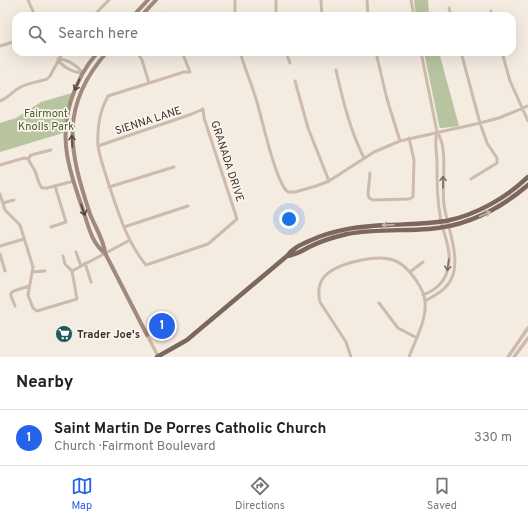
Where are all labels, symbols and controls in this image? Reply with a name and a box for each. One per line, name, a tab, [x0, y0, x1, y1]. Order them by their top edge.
search box	[12, 12, 516, 56]
icon: search	[26, 23, 48, 45]
text: Search here	[58, 25, 138, 44]
one-way arrow	[73, 78, 81, 90]
street label: SIENNA LANE	[113, 104, 183, 138]
park label: Fairmont Knolls Park	[18, 107, 74, 134]
street label: GRANADA DRIVE	[207, 119, 247, 204]
one-way arrow	[68, 135, 76, 148]
one-way arrow	[439, 176, 447, 189]
one-way arrow	[80, 204, 88, 216]
your location	[279, 209, 299, 229]
one-way arrow	[479, 210, 491, 217]
one-way arrow	[382, 221, 395, 229]
one-way arrow	[444, 258, 452, 271]
pin: 1	[149, 311, 175, 341]
supermarket icon: Trader Joe's	[54, 324, 74, 344]
place label: Trader Joe's	[77, 328, 140, 342]
text: Nearby	[16, 372, 73, 394]
text: Saint Martin De Porres Catholic Church	[54, 420, 326, 439]
text: 1	[26, 430, 32, 446]
text: 330 m	[474, 430, 512, 446]
text: Church · Fairmont Boulevard	[54, 439, 216, 455]
tab: Map	[71, 475, 93, 513]
tab: Directions	[235, 475, 285, 513]
tab: Saved	[427, 475, 457, 513]

